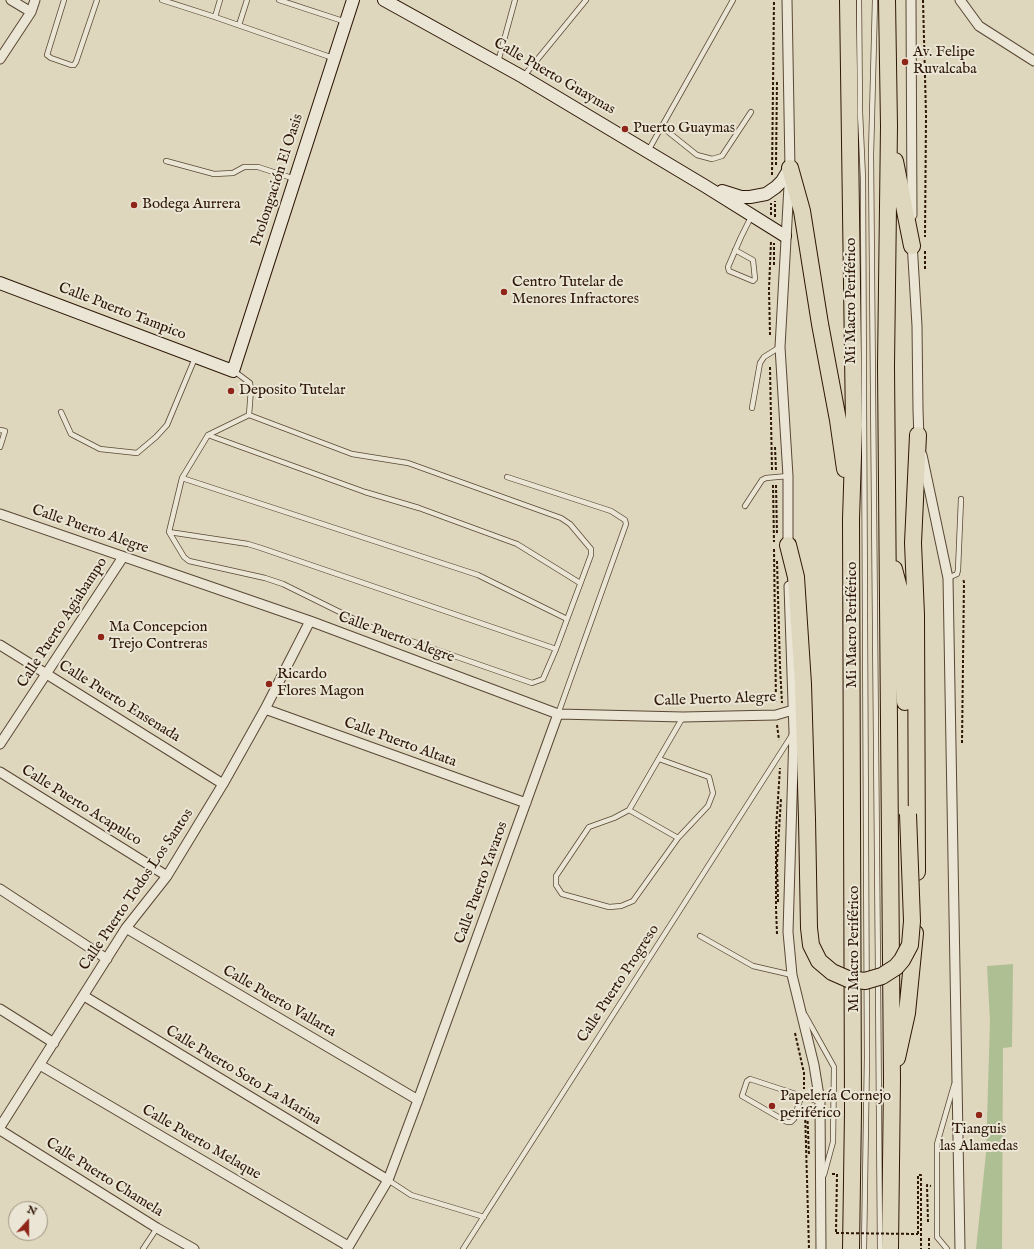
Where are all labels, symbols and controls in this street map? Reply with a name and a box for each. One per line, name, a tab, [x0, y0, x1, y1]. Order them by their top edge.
street label: Calle Puerto Guaymas	[490, 35, 618, 119]
place label: Av. Felipe Ruvalcaba	[913, 44, 977, 79]
marker: Av. Felipe Ruvalcaba	[900, 57, 910, 67]
street label: Prolongación El Oasis	[248, 112, 308, 248]
place label: Puerto Guaymas	[633, 120, 735, 138]
marker: Puerto Guaymas	[620, 124, 630, 134]
place label: Bodega Aurrera	[142, 196, 241, 214]
marker: Bodega Aurrera	[129, 200, 139, 210]
street label: Mi Macro Periférico	[843, 238, 861, 364]
place label: Centro Tutelar de Menores Infractores	[512, 274, 639, 309]
street label: Calle Puerto Tampico	[56, 279, 188, 345]
marker: Centro Tutelar de Menores Infractores	[499, 287, 509, 297]
place label: Deposito Tutelar	[239, 382, 345, 400]
marker: Deposito Tutelar	[226, 386, 236, 396]
street label: Calle Puerto Alegre	[29, 502, 151, 558]
street label: Calle Puerto Agiabampo	[14, 554, 112, 692]
street label: Mi Macro Periférico	[844, 562, 862, 688]
street label: Calle Puerto Alegre	[335, 609, 457, 667]
place label: Ma Concepcion Trejo Contreras	[109, 619, 208, 654]
marker: Ma Concepcion Trejo Contreras	[96, 632, 106, 642]
street label: Calle Puerto Ensenada	[55, 657, 183, 747]
place label: Ricardo Flores Magon	[277, 666, 364, 701]
marker: Ricardo Flores Magon	[264, 679, 274, 689]
street label: Calle Puerto Alegre	[654, 689, 776, 711]
street label: Calle Puerto Altata	[341, 714, 459, 772]
street label: Calle Puerto Acapulco	[18, 762, 144, 850]
street label: Calle Puerto Todos Los Santos	[76, 806, 198, 974]
street label: Calle Puerto Yavaros	[452, 819, 512, 947]
street label: Mi Macro Periférico	[846, 886, 864, 1012]
street label: Calle Puerto Progreso	[574, 922, 664, 1046]
street label: Calle Puerto Vallarta	[219, 962, 339, 1042]
street label: Calle Puerto Soto La Marina	[162, 1022, 324, 1130]
place label: Papelería Cornejo periférico	[780, 1088, 891, 1123]
marker: Papelería Cornejo periférico	[767, 1101, 777, 1111]
street label: Calle Puerto Melaque	[138, 1102, 264, 1184]
marker: Tianguis las Alamedas	[974, 1110, 984, 1120]
place label: Tianguis las Alamedas	[940, 1121, 1018, 1156]
street label: Calle Puerto Chamela	[42, 1135, 166, 1221]
north arrow	[8, 1201, 48, 1241]
text: N	[25, 1202, 39, 1219]

